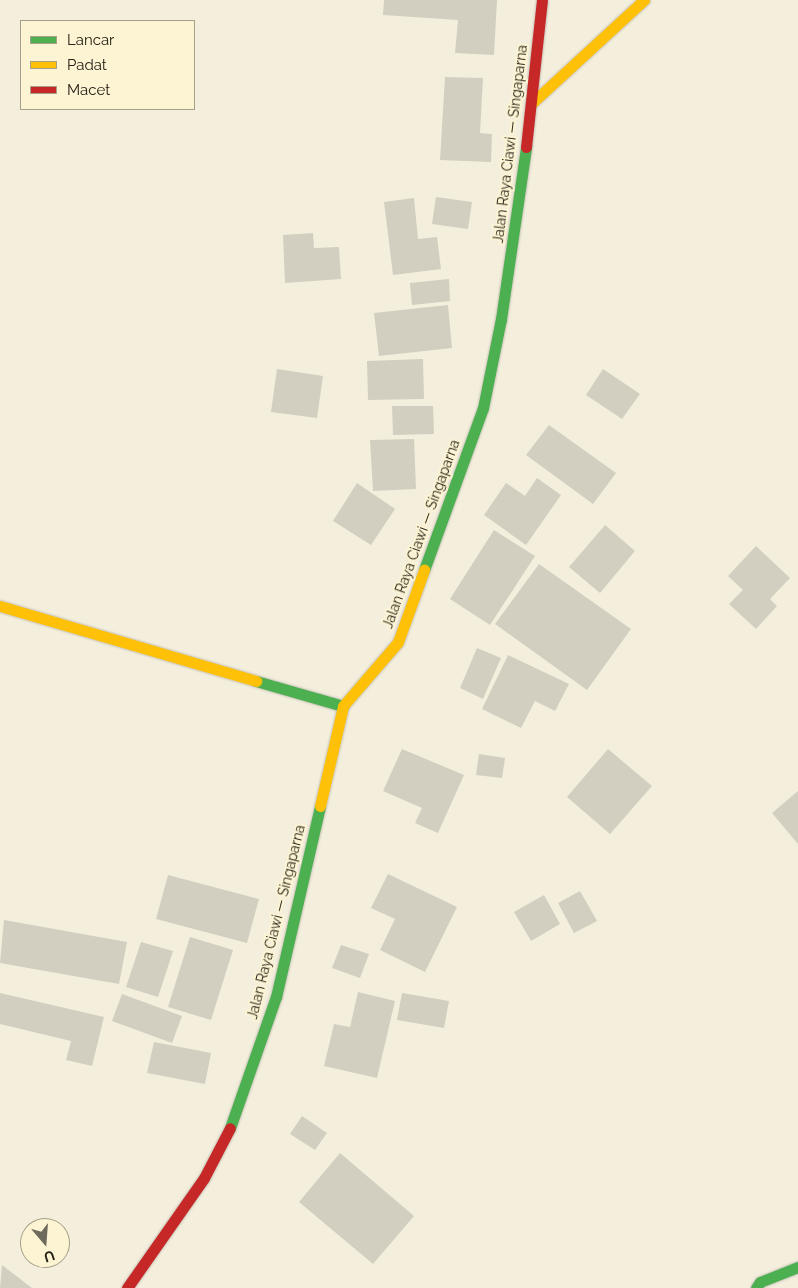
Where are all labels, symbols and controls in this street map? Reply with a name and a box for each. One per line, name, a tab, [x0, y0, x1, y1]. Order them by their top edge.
legend	[20, 20, 195, 110]
text: Lancar	[67, 31, 114, 49]
street label: Jalan Raya Ciawi — Singaparna	[489, 44, 531, 244]
text: Padat	[67, 56, 107, 74]
text: Macet	[67, 81, 110, 99]
street label: Jalan Raya Ciawi — Singaparna	[379, 437, 463, 631]
street label: Jalan Raya Ciawi — Singaparna	[244, 823, 308, 1021]
north arrow	[20, 1218, 70, 1268]
text: U	[42, 1247, 57, 1266]

